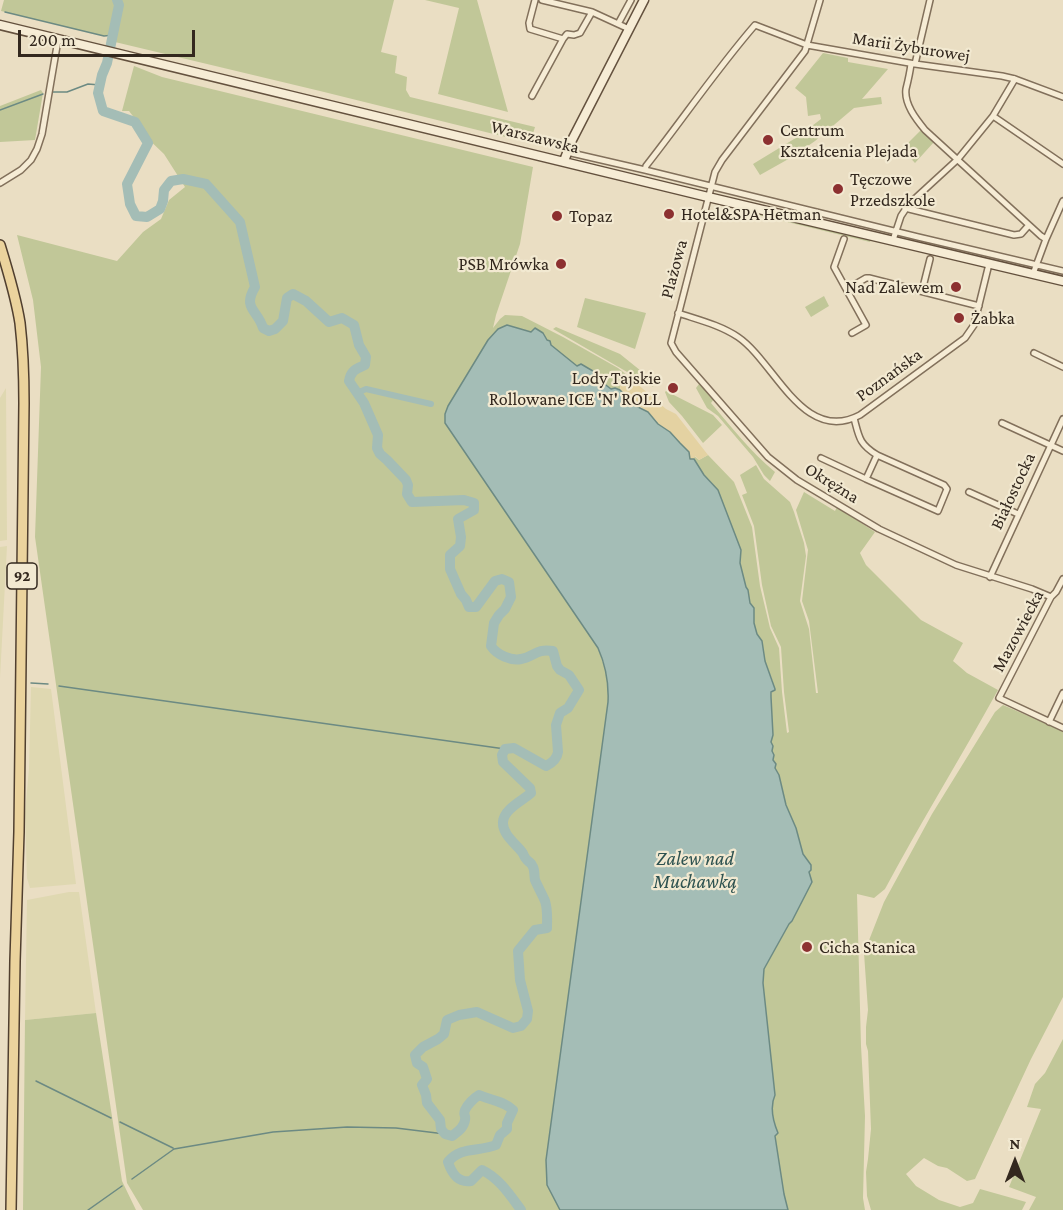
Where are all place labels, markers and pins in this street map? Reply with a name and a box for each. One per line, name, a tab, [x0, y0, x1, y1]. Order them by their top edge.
place label: Centrum Kształcenia Plejada	[780, 119, 918, 162]
marker: Centrum Kształcenia Plejada	[761, 133, 775, 147]
place label: Tęczowe Przedszkole	[850, 168, 935, 210]
marker: Tęczowe Przedszkole	[831, 182, 845, 196]
place label: Hotel&SPA Hetman	[681, 203, 821, 225]
place label: Topaz	[569, 205, 612, 227]
marker: Hotel&SPA Hetman	[662, 207, 676, 221]
marker: Topaz	[550, 209, 564, 223]
place label: PSB Mrówka	[458, 253, 549, 275]
marker: PSB Mrówka	[554, 257, 568, 271]
place label: Nad Zalewem	[845, 276, 944, 298]
marker: Nad Zalewem	[949, 280, 963, 294]
place label: Żabka	[971, 307, 1015, 329]
marker: Żabka	[952, 311, 966, 325]
place label: Lody Tajskie Rollowane ICE 'N' ROLL	[489, 367, 661, 410]
marker: Lody Tajskie Rollowane ICE 'N' ROLL	[666, 381, 680, 395]
place label: Cicha Stanica	[819, 936, 916, 958]
marker: Cicha Stanica	[800, 940, 814, 954]

